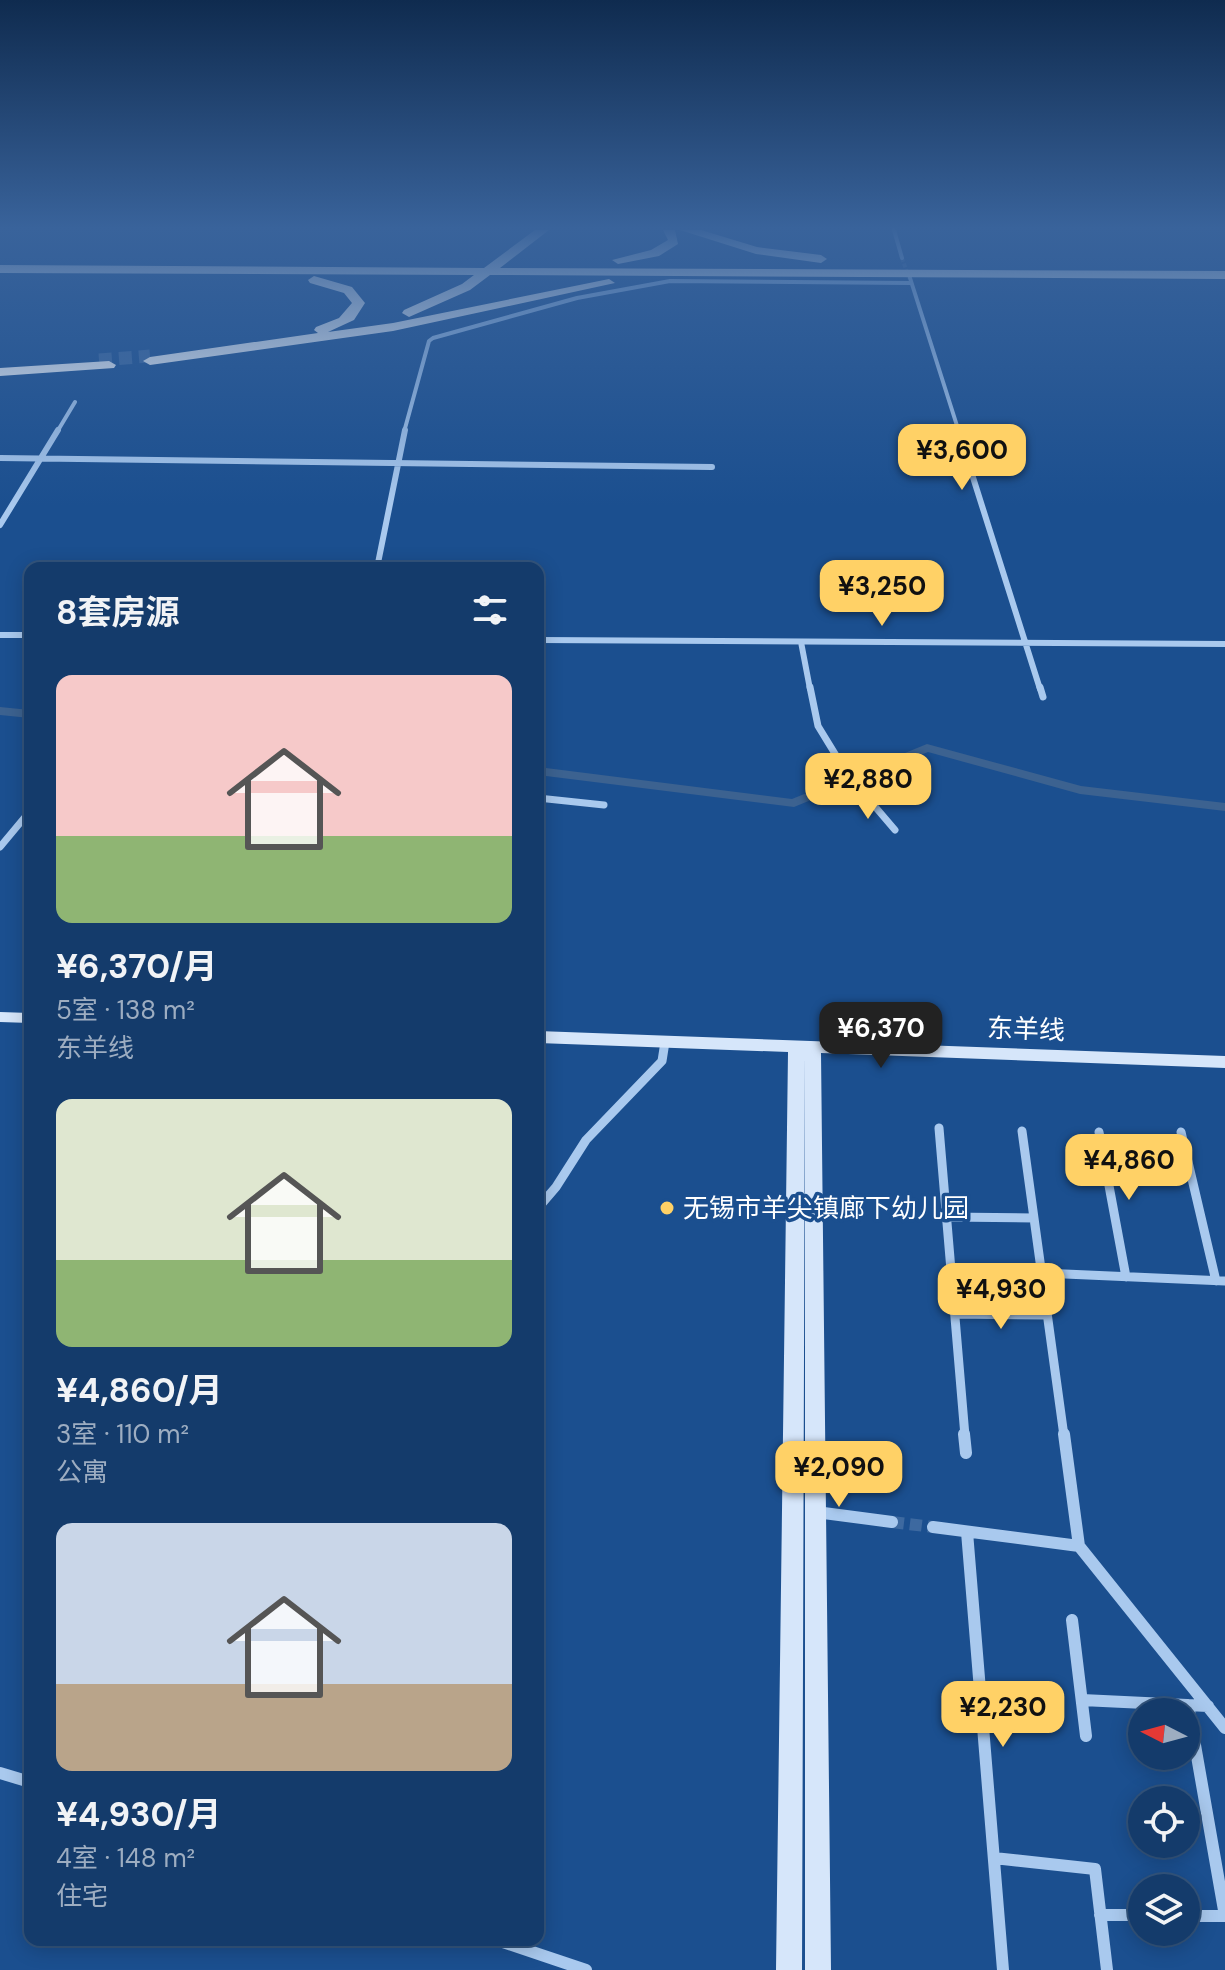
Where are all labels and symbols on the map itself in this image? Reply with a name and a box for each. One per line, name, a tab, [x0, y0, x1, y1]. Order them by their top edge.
pin: ¥3,600	[897, 424, 1027, 492]
pin: ¥3,250	[817, 560, 947, 628]
pin: ¥2,880	[803, 753, 933, 821]
pin: ¥6,370	[816, 1002, 946, 1070]
street label: 东羊线	[986, 1011, 1066, 1047]
pin: ¥4,860	[1064, 1134, 1194, 1202]
place label: 无锡市羊尖镇廊下幼儿园	[683, 1191, 969, 1225]
marker: 无锡市羊尖镇廊下幼儿园	[658, 1199, 676, 1217]
pin: ¥4,930	[936, 1263, 1066, 1331]
pin: ¥2,090	[774, 1441, 904, 1509]
pin: ¥2,230	[938, 1681, 1068, 1749]
north arrow	[1128, 1698, 1200, 1770]

